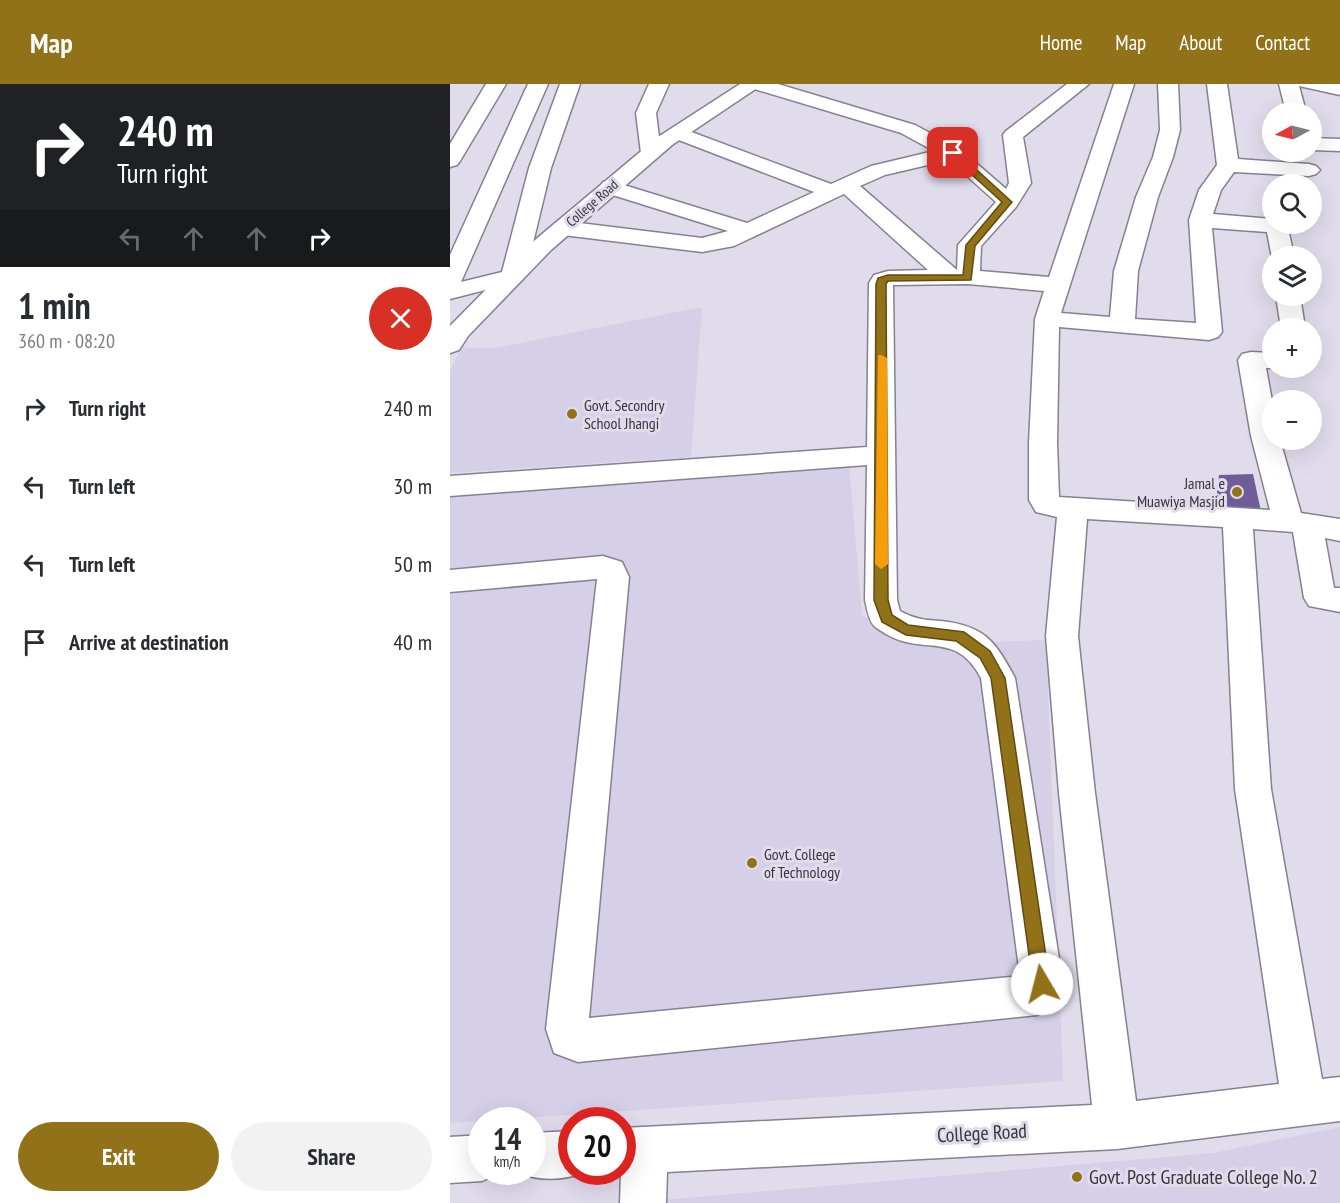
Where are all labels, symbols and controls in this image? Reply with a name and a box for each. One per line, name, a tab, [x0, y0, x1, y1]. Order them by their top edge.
text: Map	[30, 24, 73, 61]
text: Home	[1040, 29, 1082, 56]
text: Map	[1115, 29, 1146, 56]
text: About	[1179, 29, 1222, 56]
text: Contact	[1255, 29, 1310, 56]
north arrow	[1262, 102, 1322, 162]
map controls	[1262, 102, 1322, 450]
text: 240 m	[117, 103, 214, 158]
icon: right	[18, 108, 96, 186]
pin	[927, 127, 978, 178]
icon: arrive	[936, 136, 969, 169]
text: Turn right	[117, 156, 208, 190]
button: search	[1262, 174, 1322, 234]
street label: College Road	[562, 176, 622, 230]
icon: left	[114, 222, 147, 255]
icon: ahead	[177, 222, 210, 255]
icon: ahead	[240, 222, 273, 255]
icon: right	[303, 222, 336, 255]
button: layers	[1262, 246, 1322, 306]
text: 1 min	[18, 282, 91, 329]
button: close	[369, 287, 432, 350]
button: +	[1262, 318, 1322, 378]
text: 360 m · 08:20	[18, 328, 115, 354]
button: −	[1262, 390, 1322, 450]
icon: right	[18, 392, 51, 425]
text: Turn right	[69, 394, 146, 422]
text: 240 m	[383, 394, 432, 422]
place label: Govt. Secondry School Jhangi	[584, 395, 664, 433]
marker: Govt. Secondry School Jhangi	[565, 407, 579, 421]
icon: left	[18, 470, 51, 503]
text: Turn left	[69, 472, 135, 500]
text: 30 m	[393, 472, 432, 500]
place label: Jamal e Muawiya Masjid	[1137, 473, 1225, 511]
marker: Jamal e Muawiya Masjid	[1230, 485, 1244, 499]
icon: left	[18, 548, 51, 581]
text: Turn left	[69, 550, 135, 578]
text: 50 m	[393, 550, 432, 578]
icon: arrive	[18, 626, 51, 659]
text: Arrive at destination	[69, 628, 229, 656]
text: 40 m	[393, 628, 432, 656]
place label: Govt. College of Technology	[764, 844, 840, 882]
marker: Govt. College of Technology	[745, 856, 759, 870]
position arrow	[1010, 952, 1074, 1016]
speed limit sign: 20	[558, 1107, 636, 1185]
street label: College Road	[936, 1118, 1028, 1148]
text: 14	[493, 1119, 521, 1158]
button: Exit	[18, 1122, 219, 1191]
button: Share	[231, 1122, 432, 1191]
text: km/h	[494, 1152, 520, 1171]
place label: Govt. Post Graduate College No. 2	[1089, 1164, 1318, 1190]
marker: Govt. Post Graduate College No. 2	[1070, 1170, 1084, 1184]

